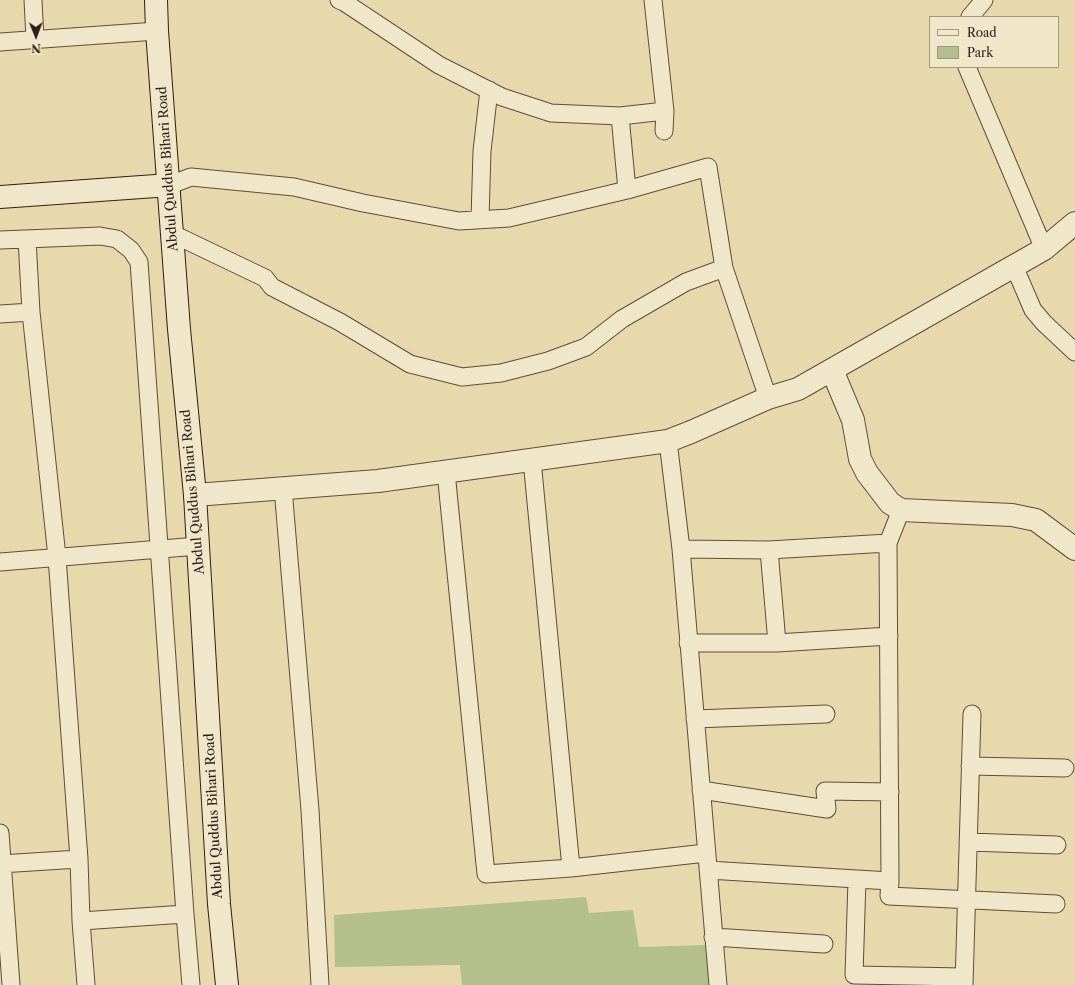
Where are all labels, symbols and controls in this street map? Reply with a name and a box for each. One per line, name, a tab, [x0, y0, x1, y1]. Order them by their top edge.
north arrow	[16, 16, 56, 56]
legend	[929, 16, 1059, 68]
text: Road	[967, 25, 997, 40]
text: N	[31, 41, 41, 55]
text: Park	[967, 45, 993, 60]
street label: Abdul Quddus Bihari Road	[154, 86, 182, 252]
street label: Abdul Quddus Bihari Road	[178, 409, 208, 575]
street label: Abdul Quddus Bihari Road	[202, 733, 226, 899]

